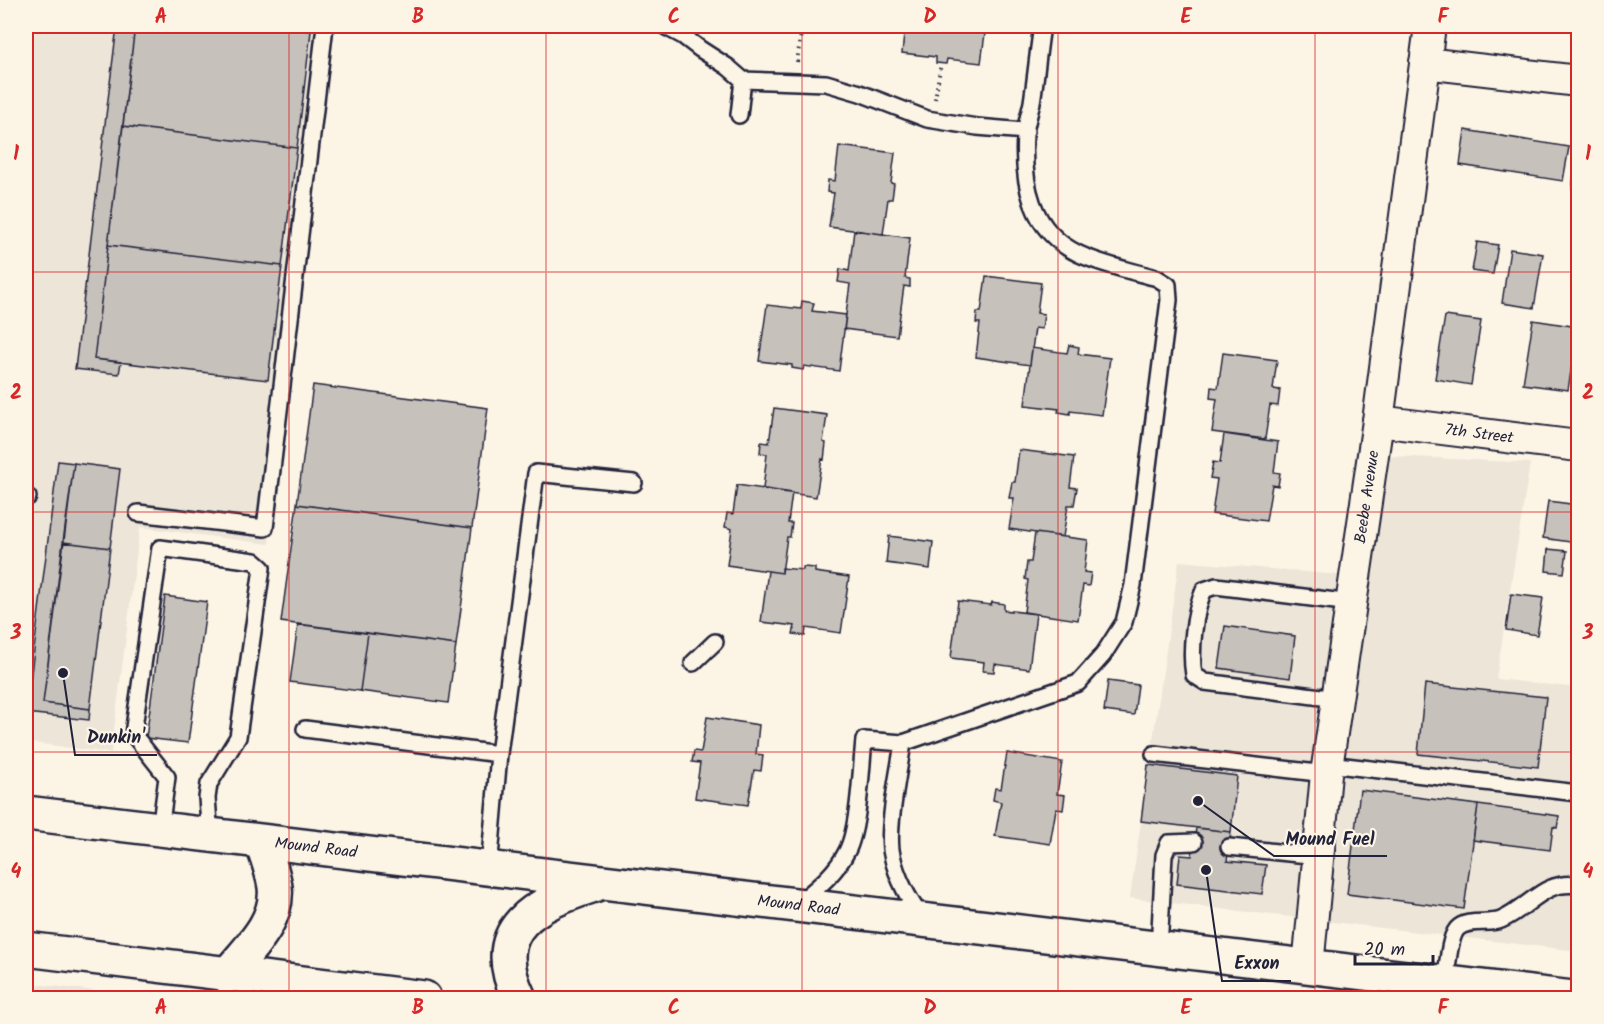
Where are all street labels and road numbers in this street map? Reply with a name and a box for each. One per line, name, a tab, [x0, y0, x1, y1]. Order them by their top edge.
street label: 7th Street	[1443, 417, 1516, 450]
street label: Beebe Avenue	[1348, 449, 1386, 545]
street label: Mound Road	[273, 830, 359, 865]
street label: Mound Road	[756, 888, 842, 923]

